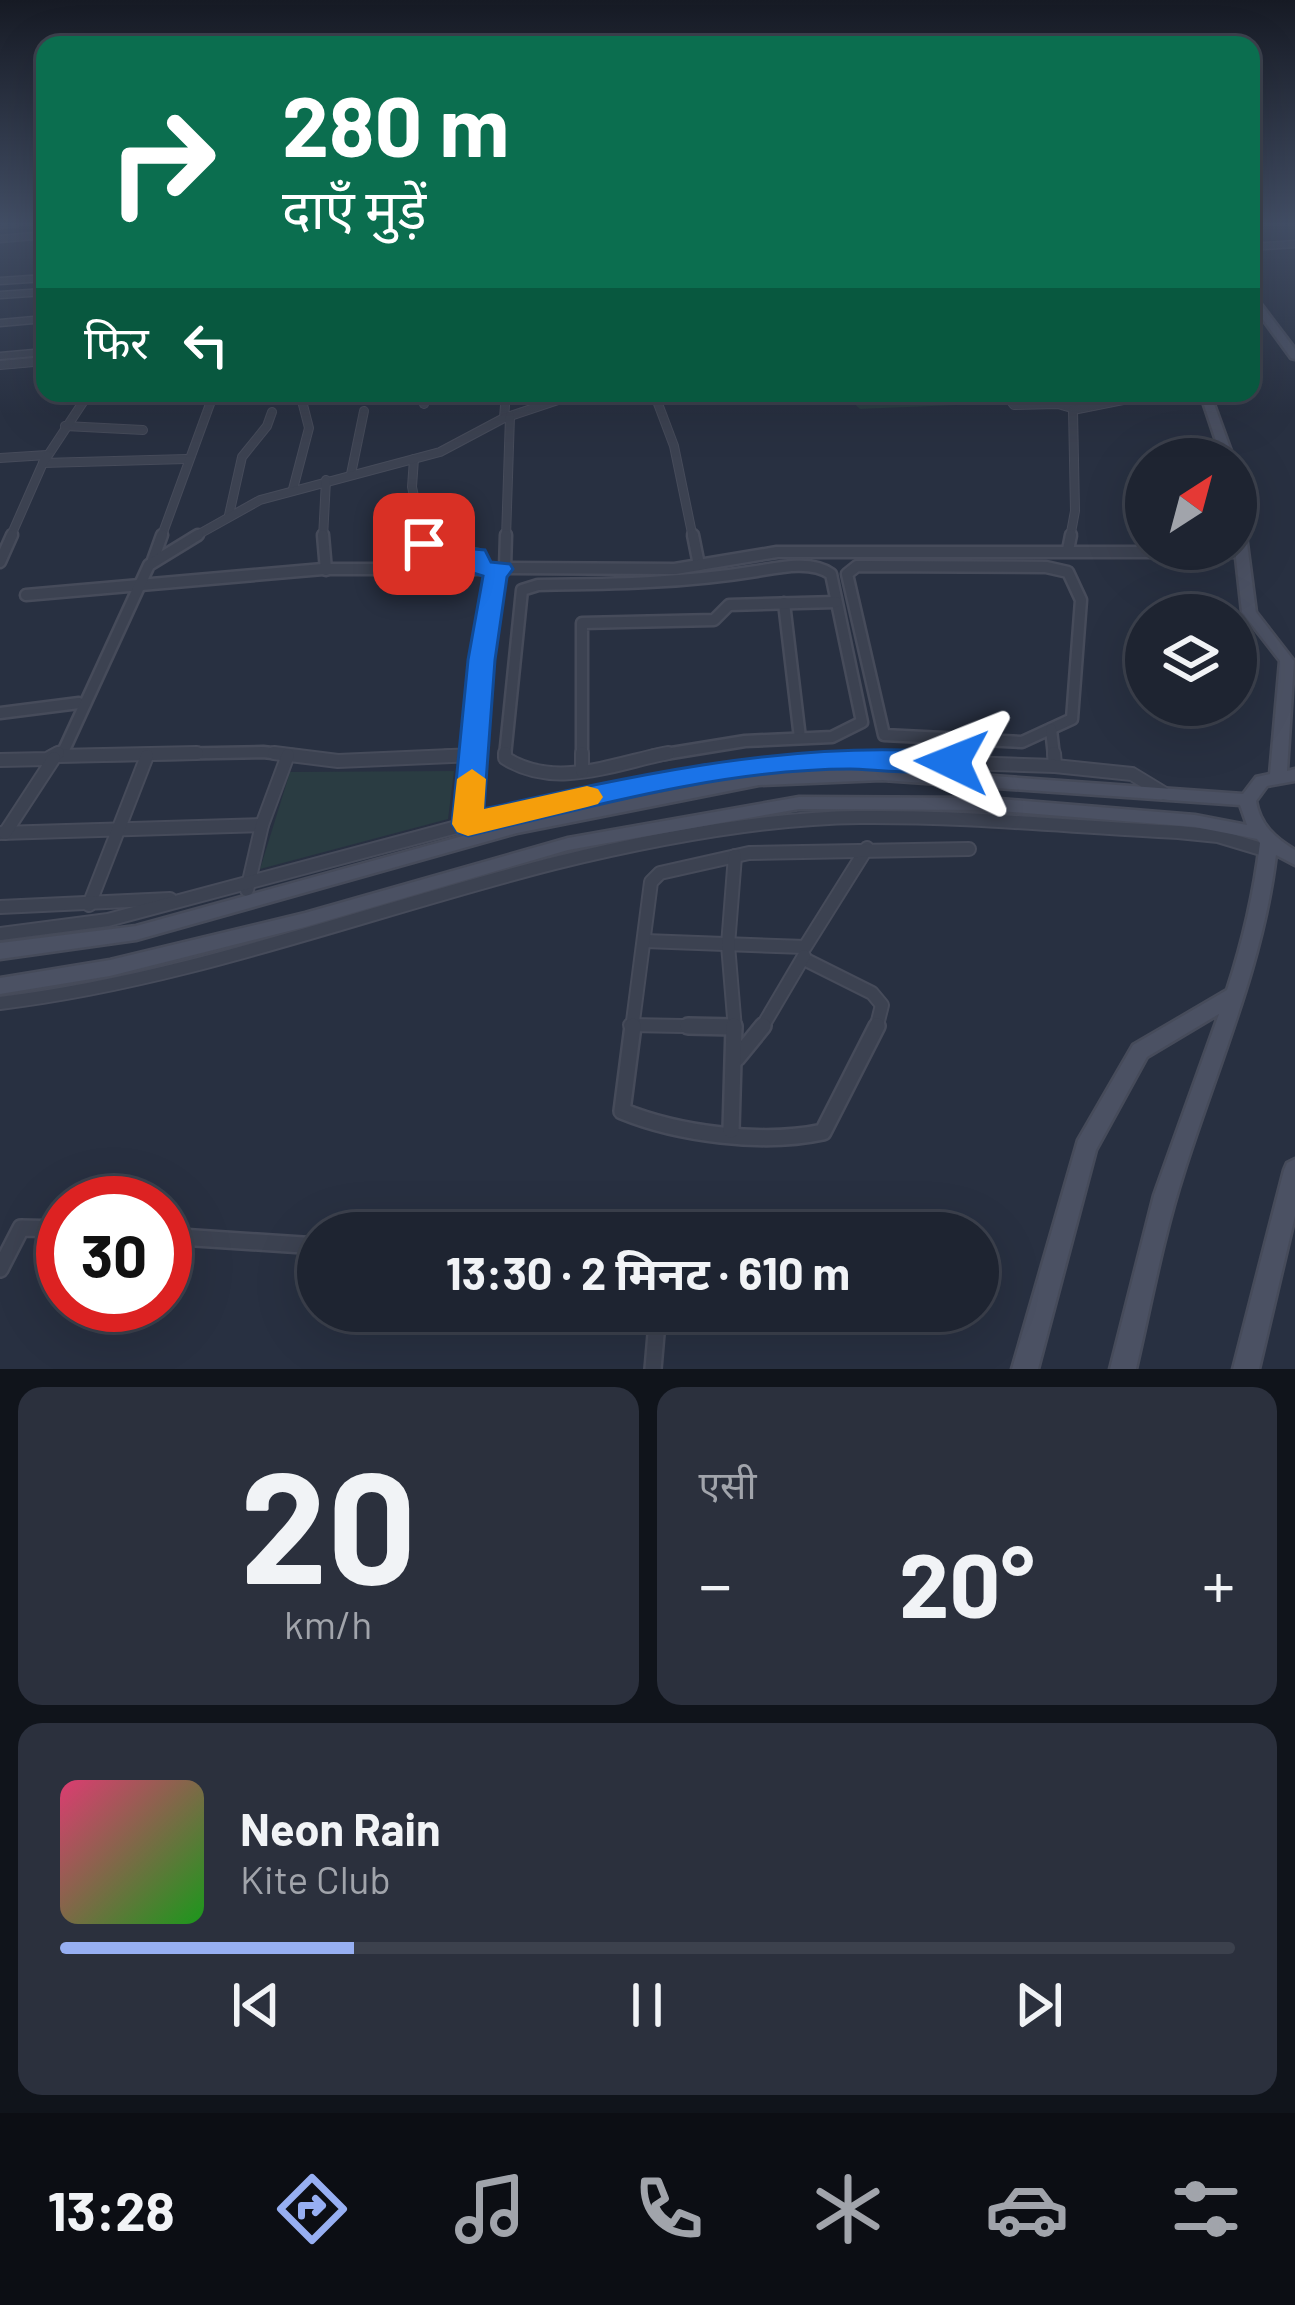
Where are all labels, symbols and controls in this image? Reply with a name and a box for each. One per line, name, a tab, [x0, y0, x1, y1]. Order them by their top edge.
text: 280 m	[282, 73, 509, 174]
icon: right	[84, 84, 240, 240]
text: दाएँ मुड़ें	[282, 175, 427, 240]
icon: left	[173, 312, 239, 378]
text: फिर	[84, 314, 149, 368]
north arrow	[1125, 438, 1257, 570]
map controls	[1125, 438, 1257, 726]
pin	[373, 493, 475, 595]
icon: arrive	[391, 511, 457, 577]
button: layers	[1125, 594, 1257, 726]
position arrow	[889, 699, 1015, 825]
speed limit sign: 30	[36, 1176, 192, 1332]
text: 13:30 · 2 मिनट · 610 m	[446, 1245, 850, 1299]
text: 20	[240, 1428, 416, 1615]
text: एसी	[699, 1460, 757, 1507]
text: 20°	[899, 1528, 1035, 1636]
text: −	[699, 1543, 732, 1622]
text: +	[1202, 1543, 1235, 1622]
text: km/h	[284, 1600, 372, 1647]
text: Neon Rain	[240, 1801, 441, 1855]
text: Kite Club	[240, 1855, 391, 1902]
icon: previous	[223, 1972, 289, 2038]
icon: pause	[614, 1972, 680, 2038]
icon: next	[1006, 1972, 1072, 2038]
icon: directions	[270, 2167, 354, 2251]
icon: music	[448, 2167, 532, 2251]
icon: phone	[627, 2167, 711, 2251]
icon: climate	[806, 2167, 890, 2251]
icon: car	[985, 2167, 1069, 2251]
icon: filters	[1164, 2167, 1248, 2251]
text: 13:28	[47, 2177, 175, 2242]

